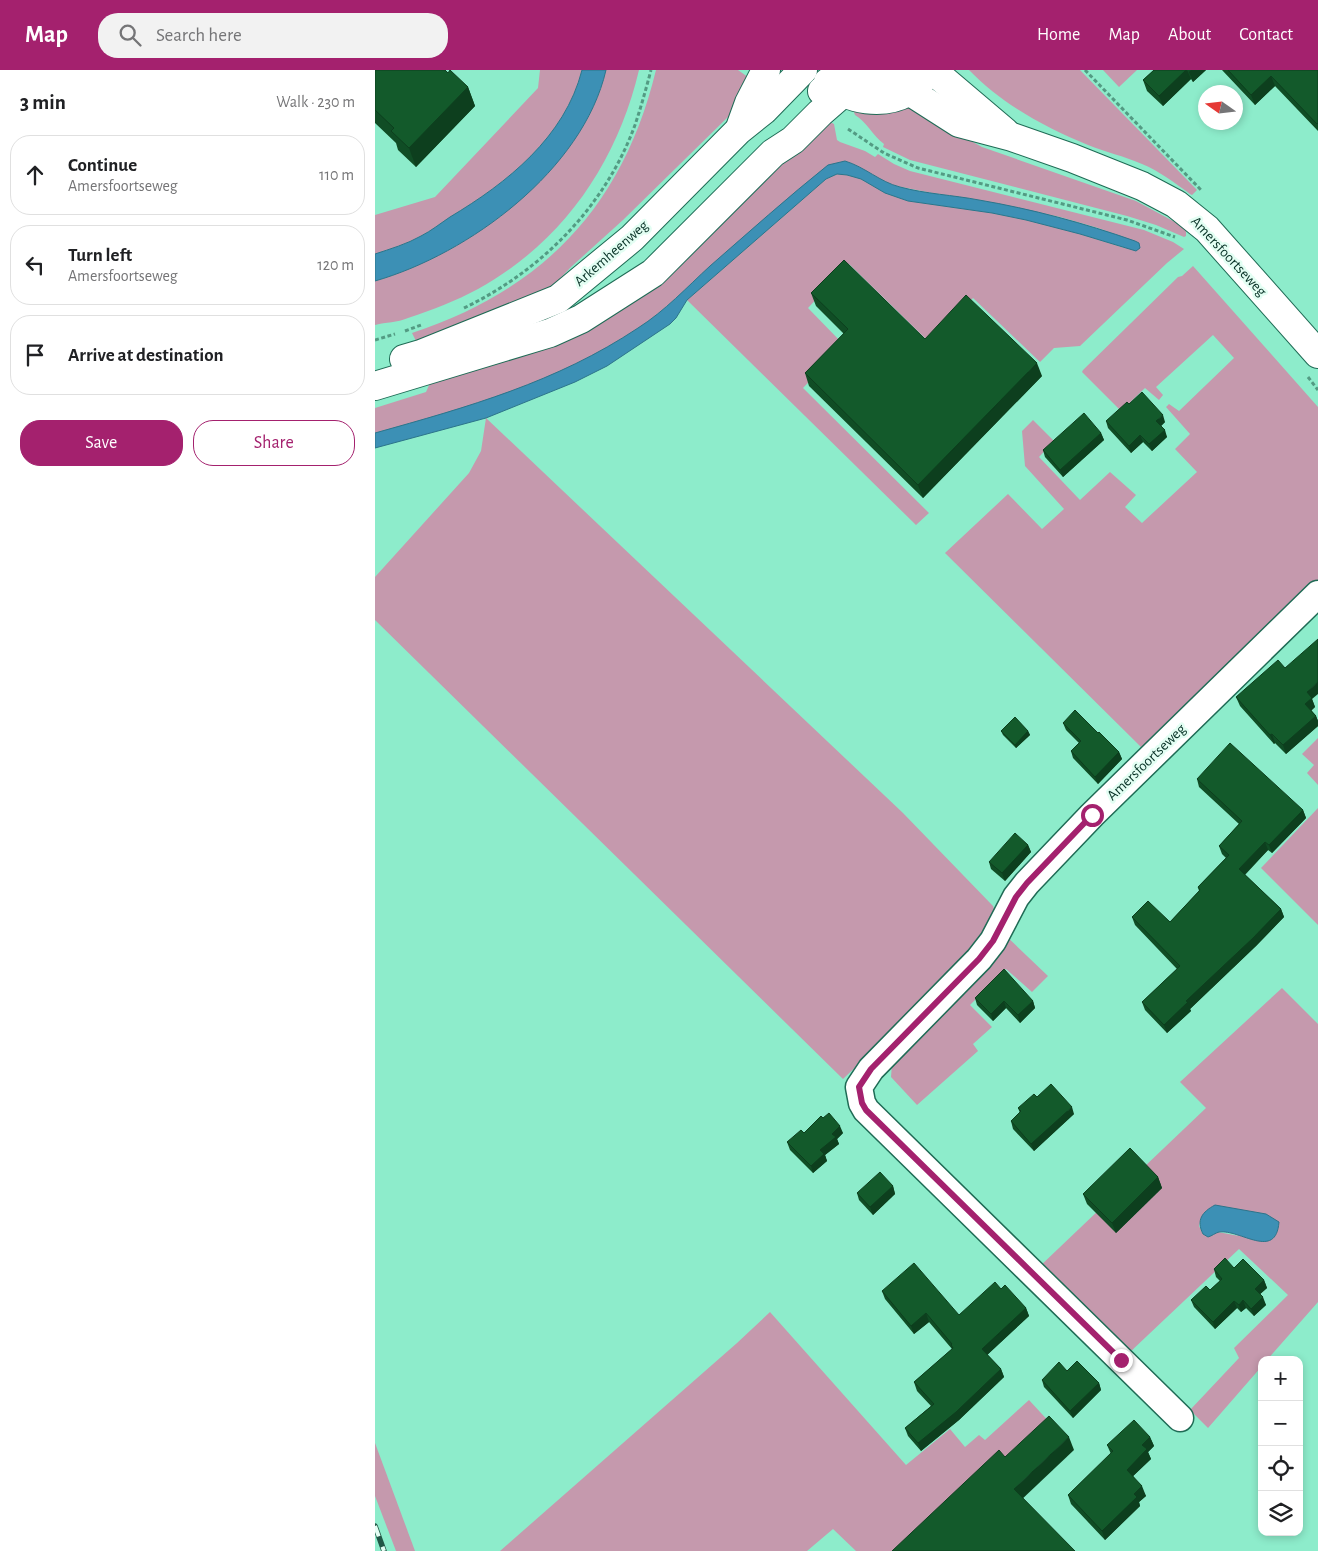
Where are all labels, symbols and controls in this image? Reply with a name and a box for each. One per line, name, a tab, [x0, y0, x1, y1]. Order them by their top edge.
search box	[98, 13, 448, 58]
icon: search	[116, 21, 144, 49]
text: Map	[25, 23, 68, 47]
text: Search here	[156, 26, 242, 45]
text: Home	[1037, 26, 1080, 44]
text: Map	[1108, 26, 1140, 44]
text: About	[1168, 26, 1211, 44]
text: Contact	[1239, 26, 1293, 44]
north arrow	[1198, 85, 1243, 130]
text: 3 min	[20, 92, 66, 113]
text: Walk · 230 m	[276, 94, 355, 110]
text: Continue	[68, 156, 137, 175]
icon: ahead	[21, 161, 49, 189]
text: 110 m	[319, 167, 354, 183]
text: Amersfoortseweg	[68, 178, 178, 194]
street label: Amersfoortseweg	[1188, 214, 1270, 300]
street label: Arkemheenweg	[572, 217, 651, 289]
text: Turn left	[68, 246, 132, 265]
icon: left	[21, 251, 49, 279]
text: 120 m	[317, 257, 354, 273]
text: Amersfoortseweg	[68, 268, 178, 284]
icon: arrive	[21, 341, 49, 369]
text: Arrive at destination	[68, 346, 224, 365]
button: Save	[20, 420, 183, 466]
button: Share	[193, 420, 355, 466]
street label: Amersfoortseweg	[1104, 721, 1189, 803]
route start	[1081, 804, 1104, 827]
route end	[1110, 1349, 1133, 1372]
map controls	[1258, 1356, 1303, 1536]
button: +	[1258, 1356, 1303, 1401]
button: −	[1258, 1401, 1303, 1446]
button: locate	[1258, 1446, 1303, 1491]
button: layers	[1258, 1491, 1303, 1536]

